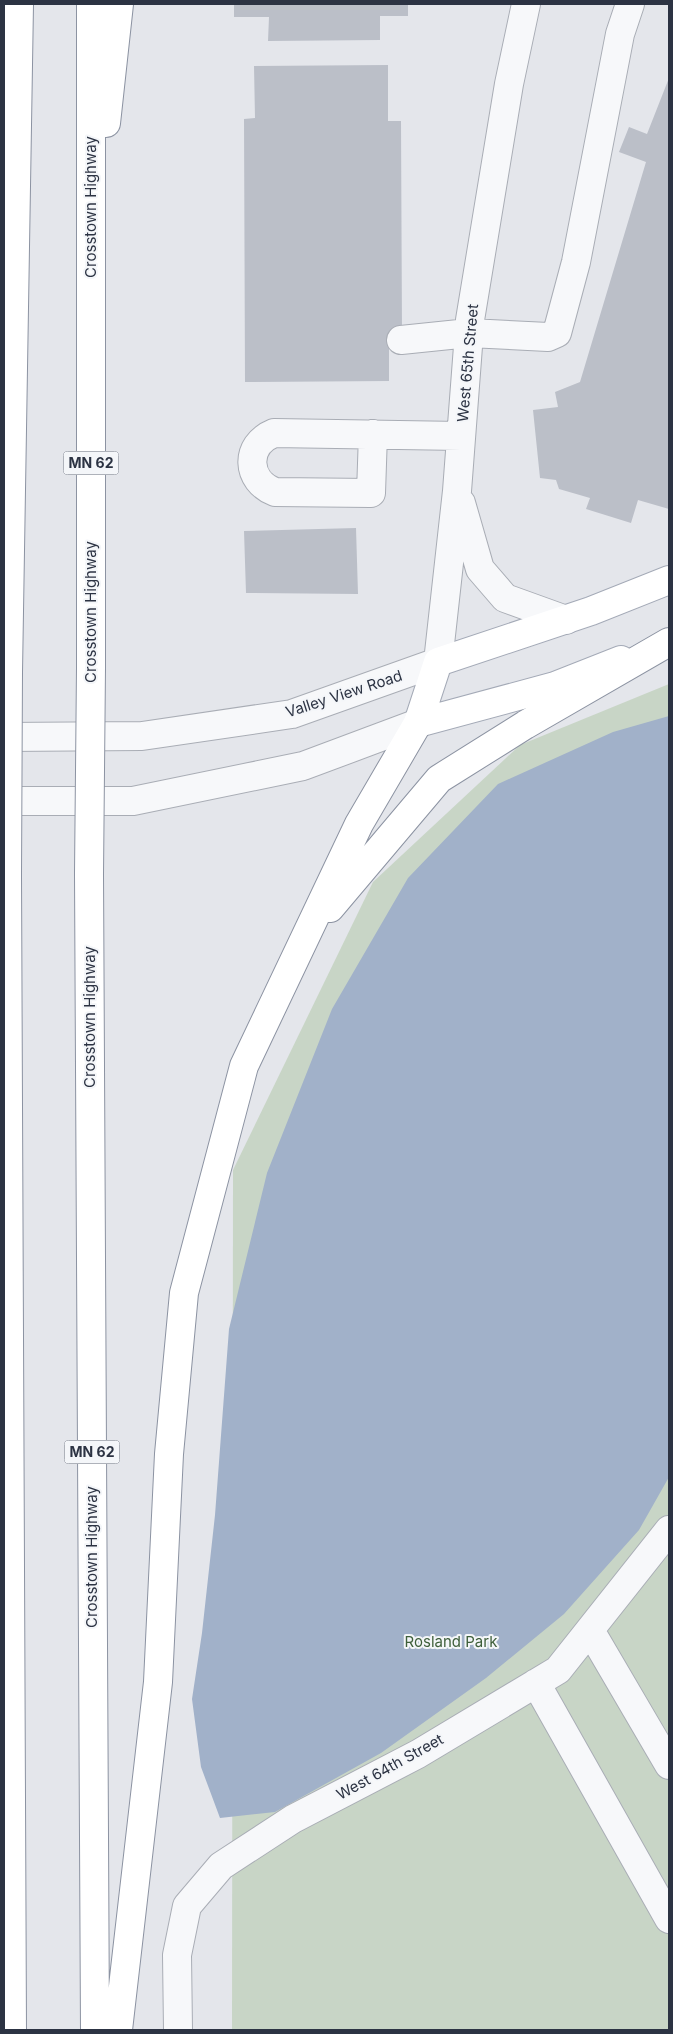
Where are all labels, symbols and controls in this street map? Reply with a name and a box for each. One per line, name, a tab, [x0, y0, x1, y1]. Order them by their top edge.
street label: Crosstown Highway	[81, 136, 100, 278]
street label: West 65th Street	[453, 303, 482, 423]
road number: MN 62	[64, 452, 118, 474]
street label: Crosstown Highway	[81, 541, 100, 683]
street label: Valley View Road	[283, 666, 405, 721]
street label: Crosstown Highway	[80, 946, 99, 1088]
road number: MN 62	[64, 1440, 120, 1464]
street label: Crosstown Highway	[82, 1486, 101, 1628]
park label: Rosland Park	[405, 1632, 498, 1651]
street label: West 64th Street	[333, 1729, 447, 1804]

